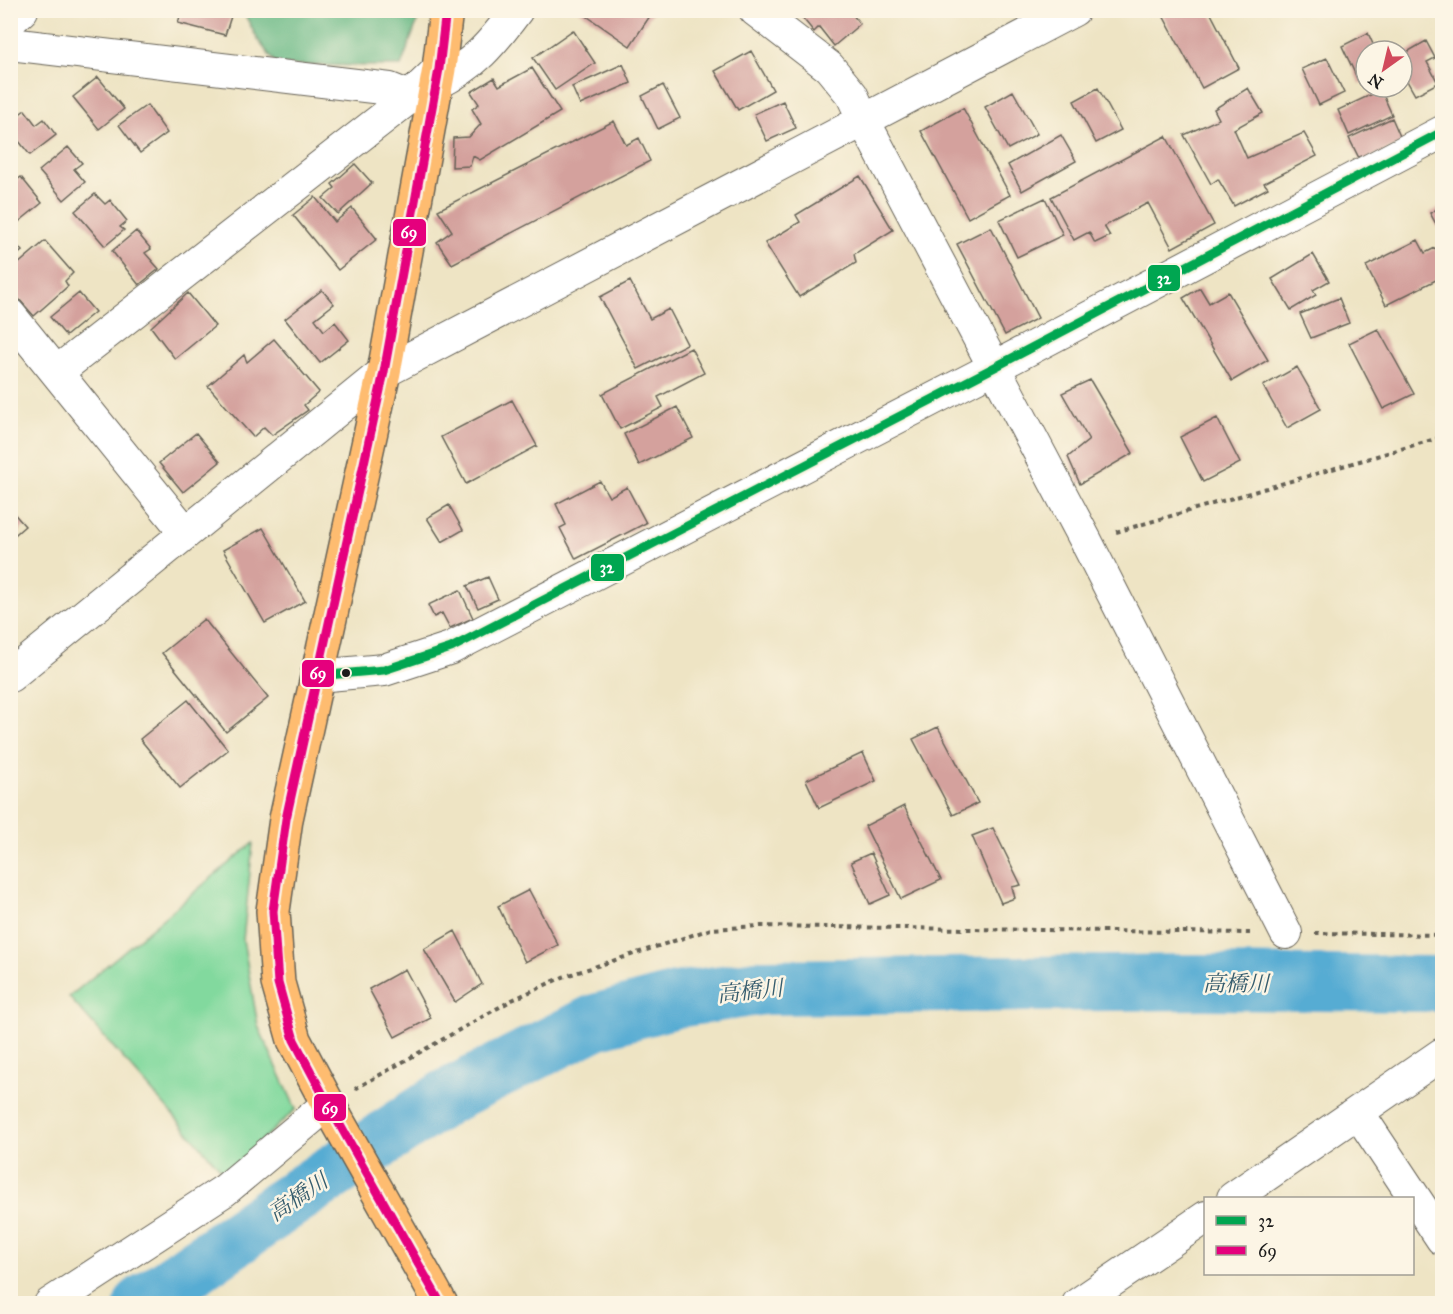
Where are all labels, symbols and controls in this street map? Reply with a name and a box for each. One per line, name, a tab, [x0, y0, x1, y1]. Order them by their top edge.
north arrow	[1354, 39, 1414, 99]
text: N	[1365, 69, 1387, 93]
line badge: 69	[392, 218, 427, 247]
text: 69	[401, 223, 417, 243]
line badge: 32	[1147, 264, 1181, 292]
text: 32	[1157, 269, 1172, 289]
line badge: 32	[590, 553, 625, 582]
text: 32	[600, 558, 615, 578]
line badge: 69	[301, 659, 335, 688]
text: 69	[310, 664, 326, 684]
unlabelled marker	[340, 667, 352, 679]
water label: 高橋川	[1203, 970, 1271, 997]
water label: 高橋川	[716, 974, 786, 1008]
line badge: 69	[313, 1093, 347, 1122]
text: 69	[322, 1099, 338, 1119]
water label: 高橋川	[263, 1166, 335, 1227]
legend	[1204, 1197, 1414, 1275]
text: 32	[1258, 1210, 1274, 1232]
text: 69	[1258, 1240, 1277, 1262]

